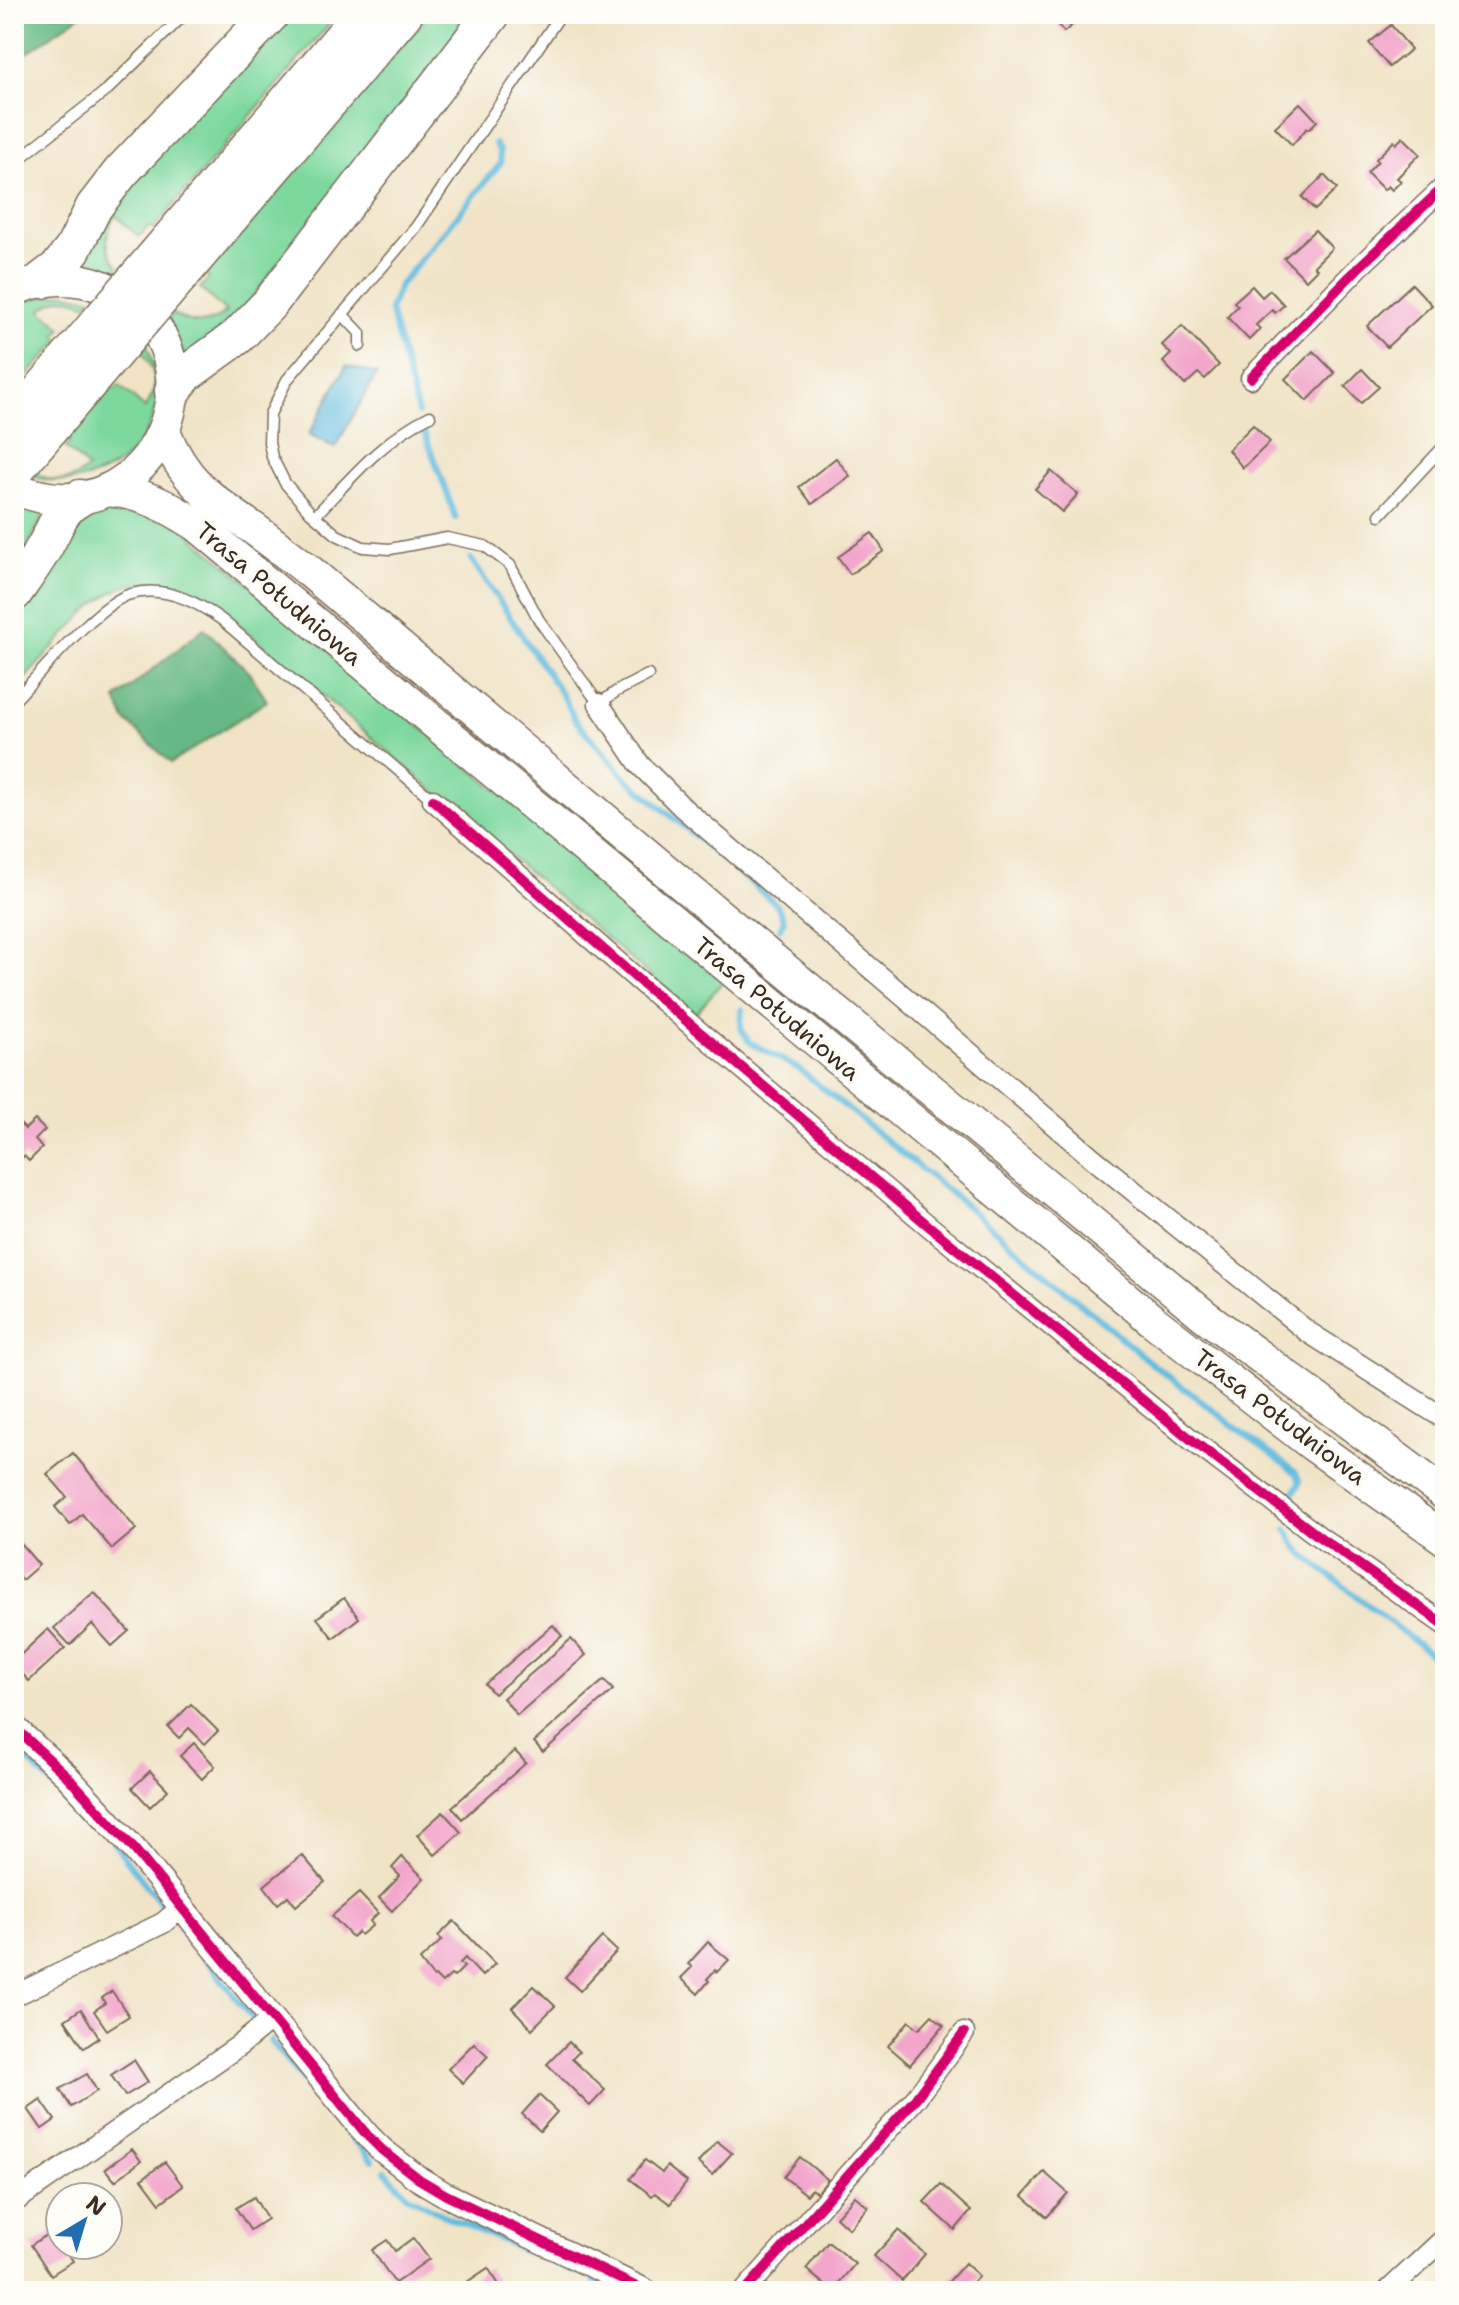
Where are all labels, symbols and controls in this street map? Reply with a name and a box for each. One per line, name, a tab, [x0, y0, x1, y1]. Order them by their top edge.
street label: Trasa Południowa	[189, 515, 369, 673]
street label: Trasa Południowa	[687, 930, 867, 1088]
street label: Trasa Południowa	[1187, 1342, 1373, 1492]
north arrow	[44, 2181, 124, 2261]
text: N	[80, 2189, 112, 2222]

